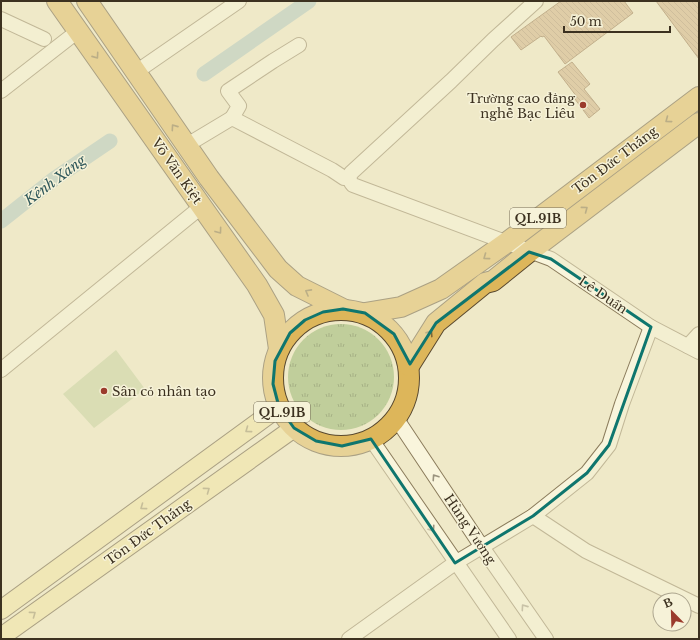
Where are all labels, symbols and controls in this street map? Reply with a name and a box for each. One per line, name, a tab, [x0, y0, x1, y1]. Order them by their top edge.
scale bar	[564, 8, 670, 34]
text: 50 m	[570, 14, 602, 29]
one-way arrow	[91, 51, 98, 58]
place label: Trường cao đẳng nghề Bạc Liêu	[467, 90, 575, 122]
marker: Trường cao đẳng nghề Bạc Liêu	[578, 100, 588, 110]
one-way arrow	[665, 115, 672, 122]
street label: Tôn Đức Thắng	[569, 122, 661, 198]
one-way arrow	[172, 124, 179, 131]
street label: Võ Văn Kiệt	[147, 134, 206, 207]
water label: Kênh Xáng	[20, 150, 90, 210]
one-way arrow	[580, 207, 587, 214]
road number: QL.91B	[510, 208, 566, 228]
one-way arrow	[214, 227, 222, 234]
one-way arrow	[483, 252, 490, 259]
street label: Lê Duẩn	[575, 272, 631, 318]
one-way arrow	[305, 289, 312, 297]
one-way arrow	[425, 330, 432, 337]
place label: Sân cỏ nhân tạo	[112, 383, 216, 400]
marker: Sân cỏ nhân tạo	[99, 386, 109, 396]
road number: QL.91B	[254, 402, 310, 422]
one-way arrow	[245, 426, 252, 433]
one-way arrow	[432, 474, 439, 481]
one-way arrow	[203, 487, 210, 495]
street label: Hùng Vương	[440, 491, 500, 568]
street label: Tôn Đức Thắng	[102, 495, 195, 569]
one-way arrow	[140, 502, 147, 509]
one-way arrow	[427, 524, 434, 531]
north arrow	[652, 592, 692, 632]
text: B	[661, 595, 675, 611]
one-way arrow	[521, 604, 529, 611]
one-way arrow	[28, 612, 35, 619]

